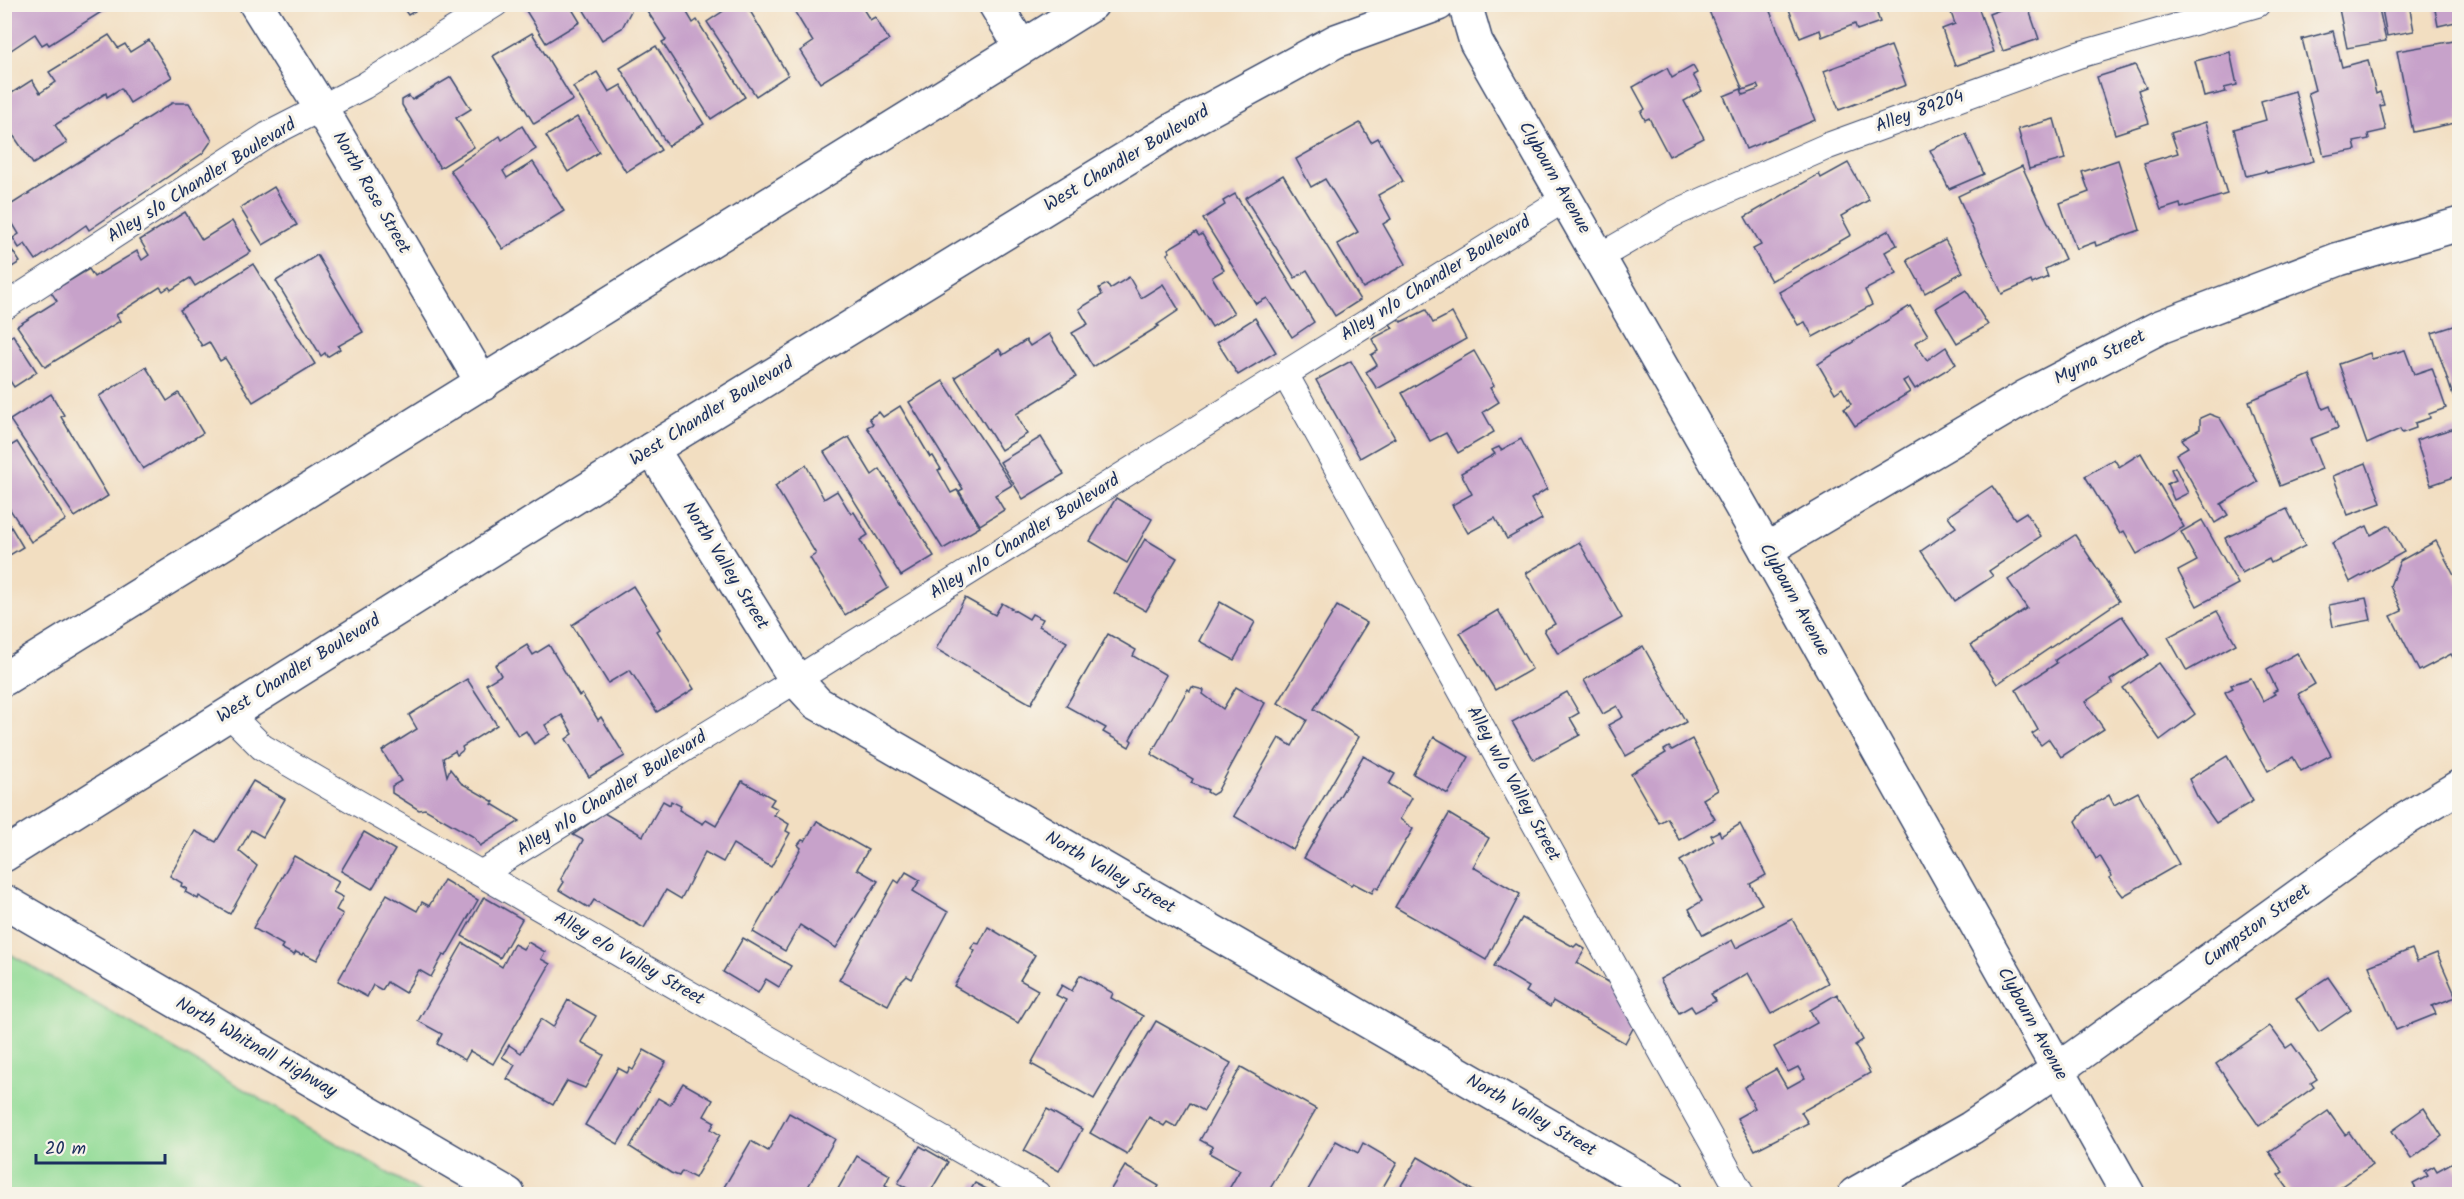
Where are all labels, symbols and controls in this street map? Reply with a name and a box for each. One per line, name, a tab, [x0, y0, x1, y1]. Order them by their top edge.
street label: Alley 89204	[1872, 83, 1969, 141]
street label: West Chandler Boulevard	[1039, 97, 1216, 220]
street label: Alley s/o Chandler Boulevard	[102, 110, 303, 251]
street label: Clybourn Avenue	[1510, 116, 1598, 240]
street label: North Rose Street	[324, 126, 418, 261]
street label: Alley n/o Chandler Boulevard	[1335, 208, 1538, 350]
street label: Myrna Street	[2049, 322, 2152, 394]
street label: West Chandler Boulevard	[624, 349, 801, 474]
street label: Alley n/o Chandler Boulevard	[924, 466, 1127, 608]
street label: North Valley Street	[674, 496, 777, 637]
street label: Clybourn Avenue	[1751, 538, 1837, 662]
street label: West Chandler Boulevard	[211, 606, 388, 731]
street label: Alley w/o Valley Street	[1458, 701, 1568, 868]
street label: Alley n/o Chandler Boulevard	[511, 723, 714, 865]
street label: North Valley Street	[1039, 824, 1182, 923]
street label: Cumpston Street	[2197, 876, 2318, 975]
street label: Alley e/o Valley Street	[548, 904, 711, 1014]
street label: Clybourn Avenue	[1989, 962, 2075, 1086]
street label: North Whitnall Highway	[170, 990, 343, 1107]
street label: North Valley Street	[1460, 1067, 1603, 1166]
scale bar	[36, 1127, 165, 1165]
text: 20 m	[45, 1135, 86, 1164]

